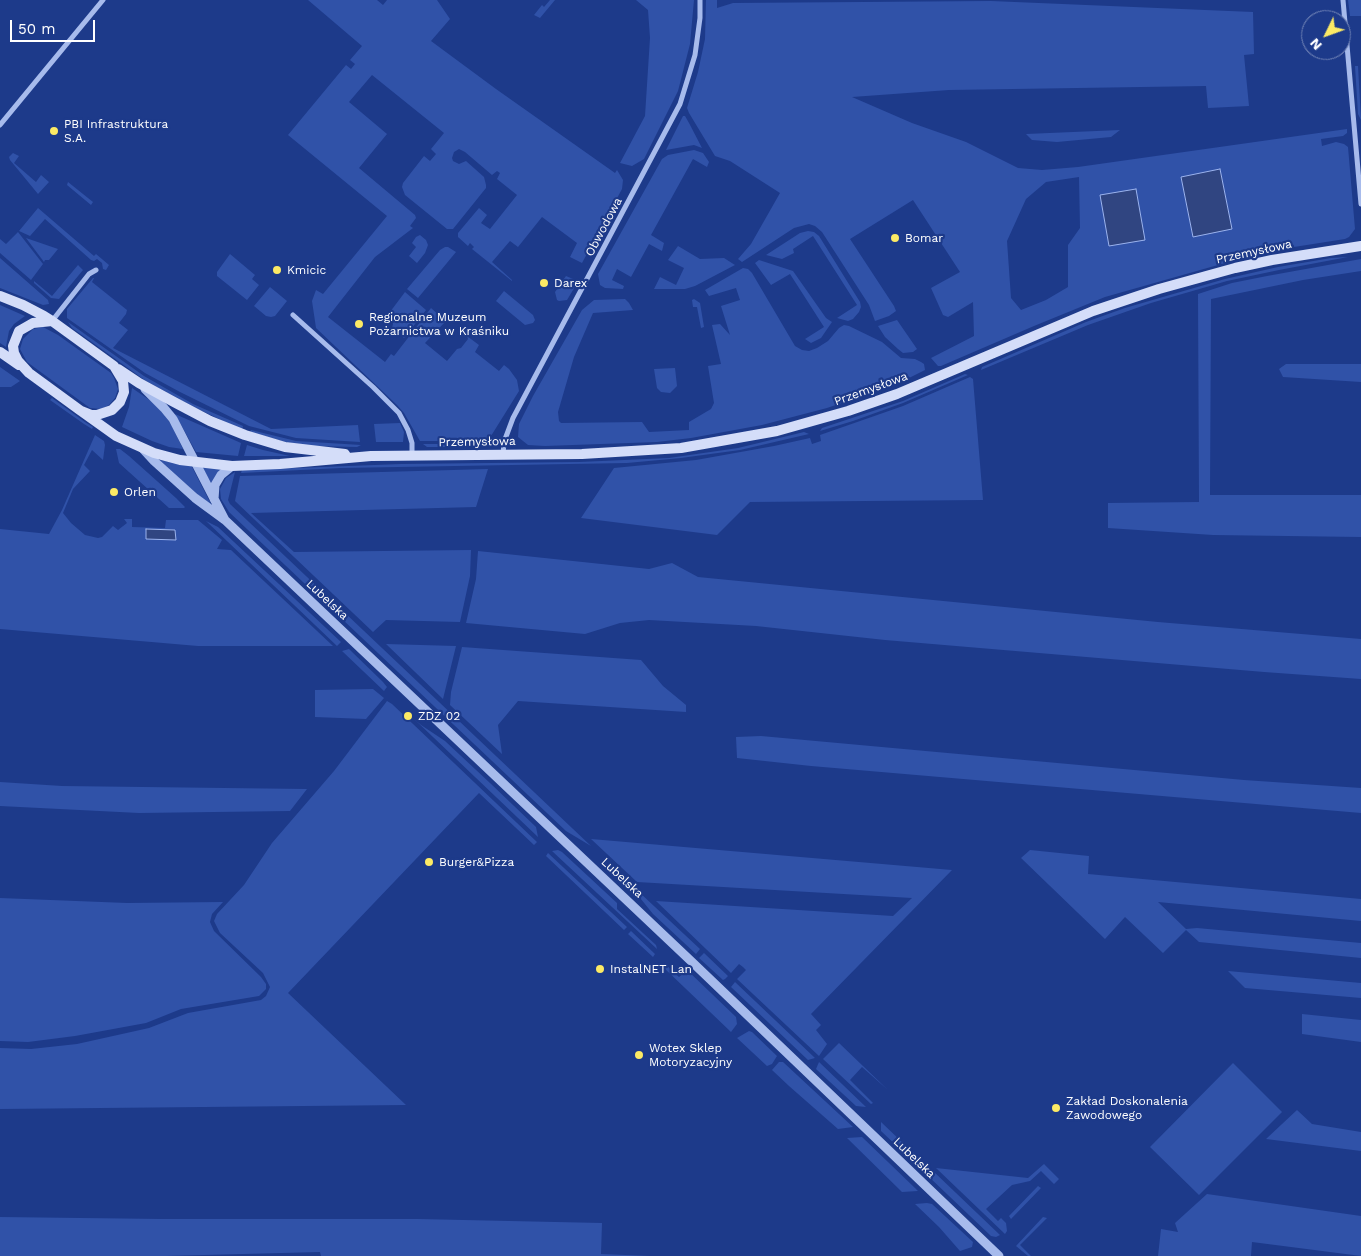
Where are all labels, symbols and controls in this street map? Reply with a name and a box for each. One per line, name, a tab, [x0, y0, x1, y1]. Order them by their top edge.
scale bar	[12, 10, 98, 42]
north arrow	[1301, 10, 1351, 60]
text: 50 m	[18, 20, 55, 38]
text: N	[1306, 35, 1325, 54]
place label: PBI Infrastruktura S.A.	[64, 117, 168, 145]
marker: PBI Infrastruktura S.A.	[48, 125, 60, 137]
street label: Obwodowa	[582, 195, 626, 259]
place label: Bomar	[905, 231, 943, 245]
marker: Bomar	[889, 232, 901, 244]
street label: Przemysłowa	[1215, 237, 1293, 267]
place label: Kmicic	[287, 263, 326, 277]
marker: Kmicic	[271, 264, 283, 276]
place label: Darex	[554, 276, 587, 290]
marker: Darex	[538, 277, 550, 289]
place label: Regionalne Muzeum Pożarnictwa w Kraśniku	[369, 310, 509, 338]
marker: Regionalne Muzeum Pożarnictwa w Kraśniku	[353, 318, 365, 330]
street label: Przemysłowa	[832, 369, 910, 409]
street label: Przemysłowa	[438, 434, 516, 450]
place label: Orlen	[124, 485, 156, 499]
marker: Orlen	[108, 486, 120, 498]
street label: Lubelska	[303, 577, 351, 623]
place label: ZDZ 02	[418, 709, 460, 723]
marker: ZDZ 02	[402, 710, 414, 722]
place label: Burger&Pizza	[439, 855, 514, 869]
street label: Lubelska	[598, 855, 646, 901]
marker: Burger&Pizza	[423, 856, 435, 868]
place label: InstalNET Lan	[610, 962, 692, 976]
marker: InstalNET Lan	[594, 963, 606, 975]
place label: Wotex Sklep Motoryzacyjny	[649, 1041, 732, 1069]
marker: Wotex Sklep Motoryzacyjny	[633, 1049, 645, 1061]
place label: Zakład Doskonalenia Zawodowego	[1066, 1094, 1188, 1122]
marker: Zakład Doskonalenia Zawodowego	[1050, 1102, 1062, 1114]
street label: Lubelska	[890, 1135, 938, 1181]

